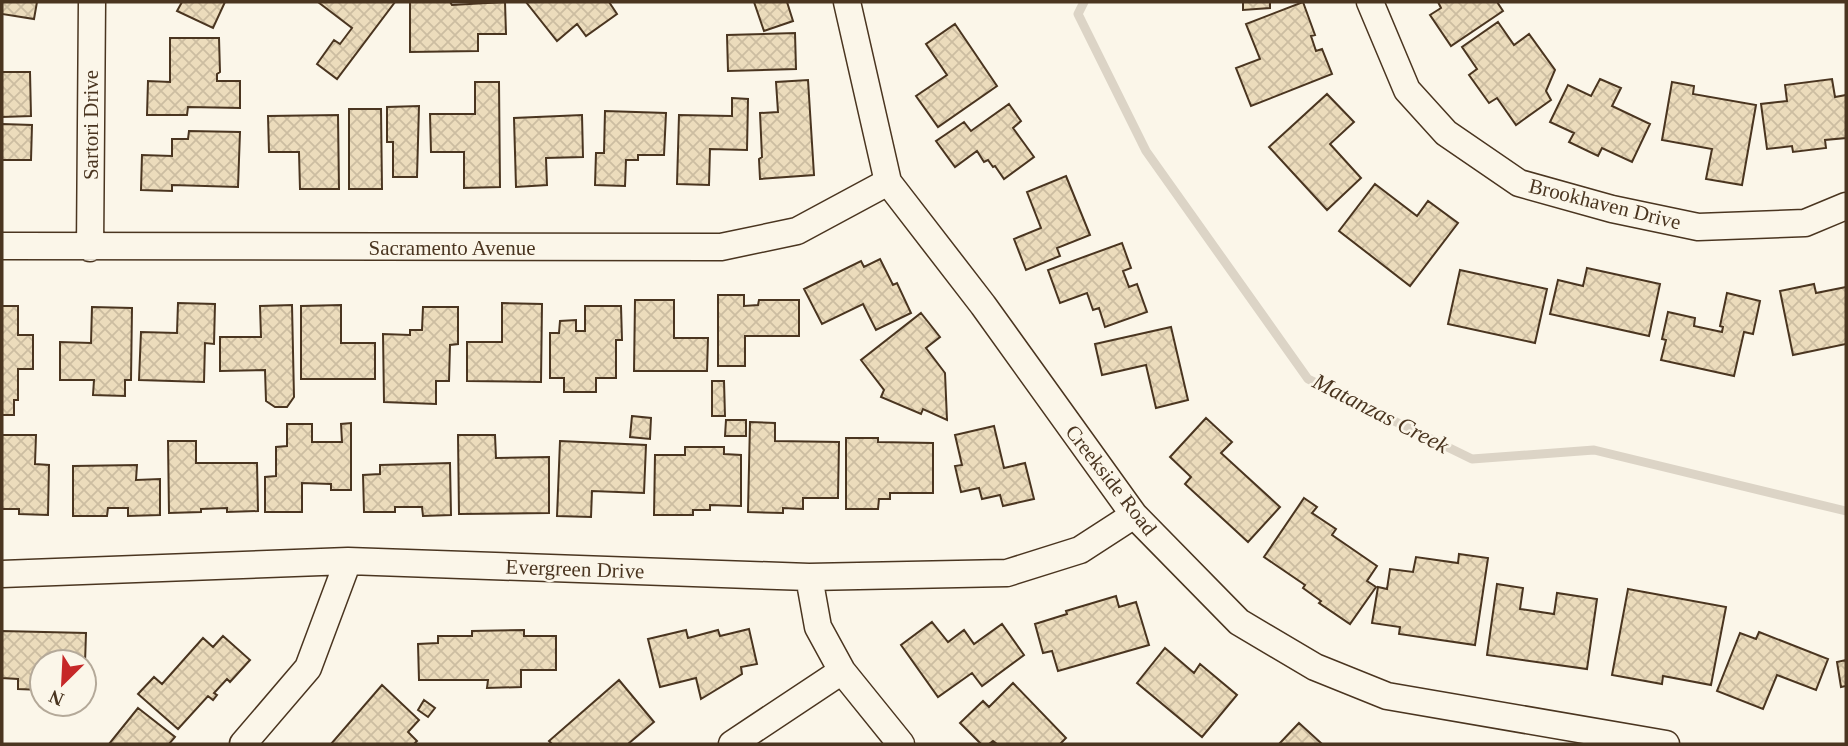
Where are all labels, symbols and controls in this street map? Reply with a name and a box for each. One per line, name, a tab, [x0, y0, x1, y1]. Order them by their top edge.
street label: Sartori Drive	[79, 70, 103, 180]
street label: Brookhaven Drive	[1527, 174, 1683, 234]
street label: Sacramento Avenue	[369, 236, 535, 260]
water label: Matanzas Creek	[1308, 368, 1454, 459]
street label: Creekside Road	[1060, 420, 1162, 540]
street label: Evergreen Drive	[505, 555, 645, 583]
north arrow	[28, 648, 98, 718]
text: N	[46, 686, 67, 710]

